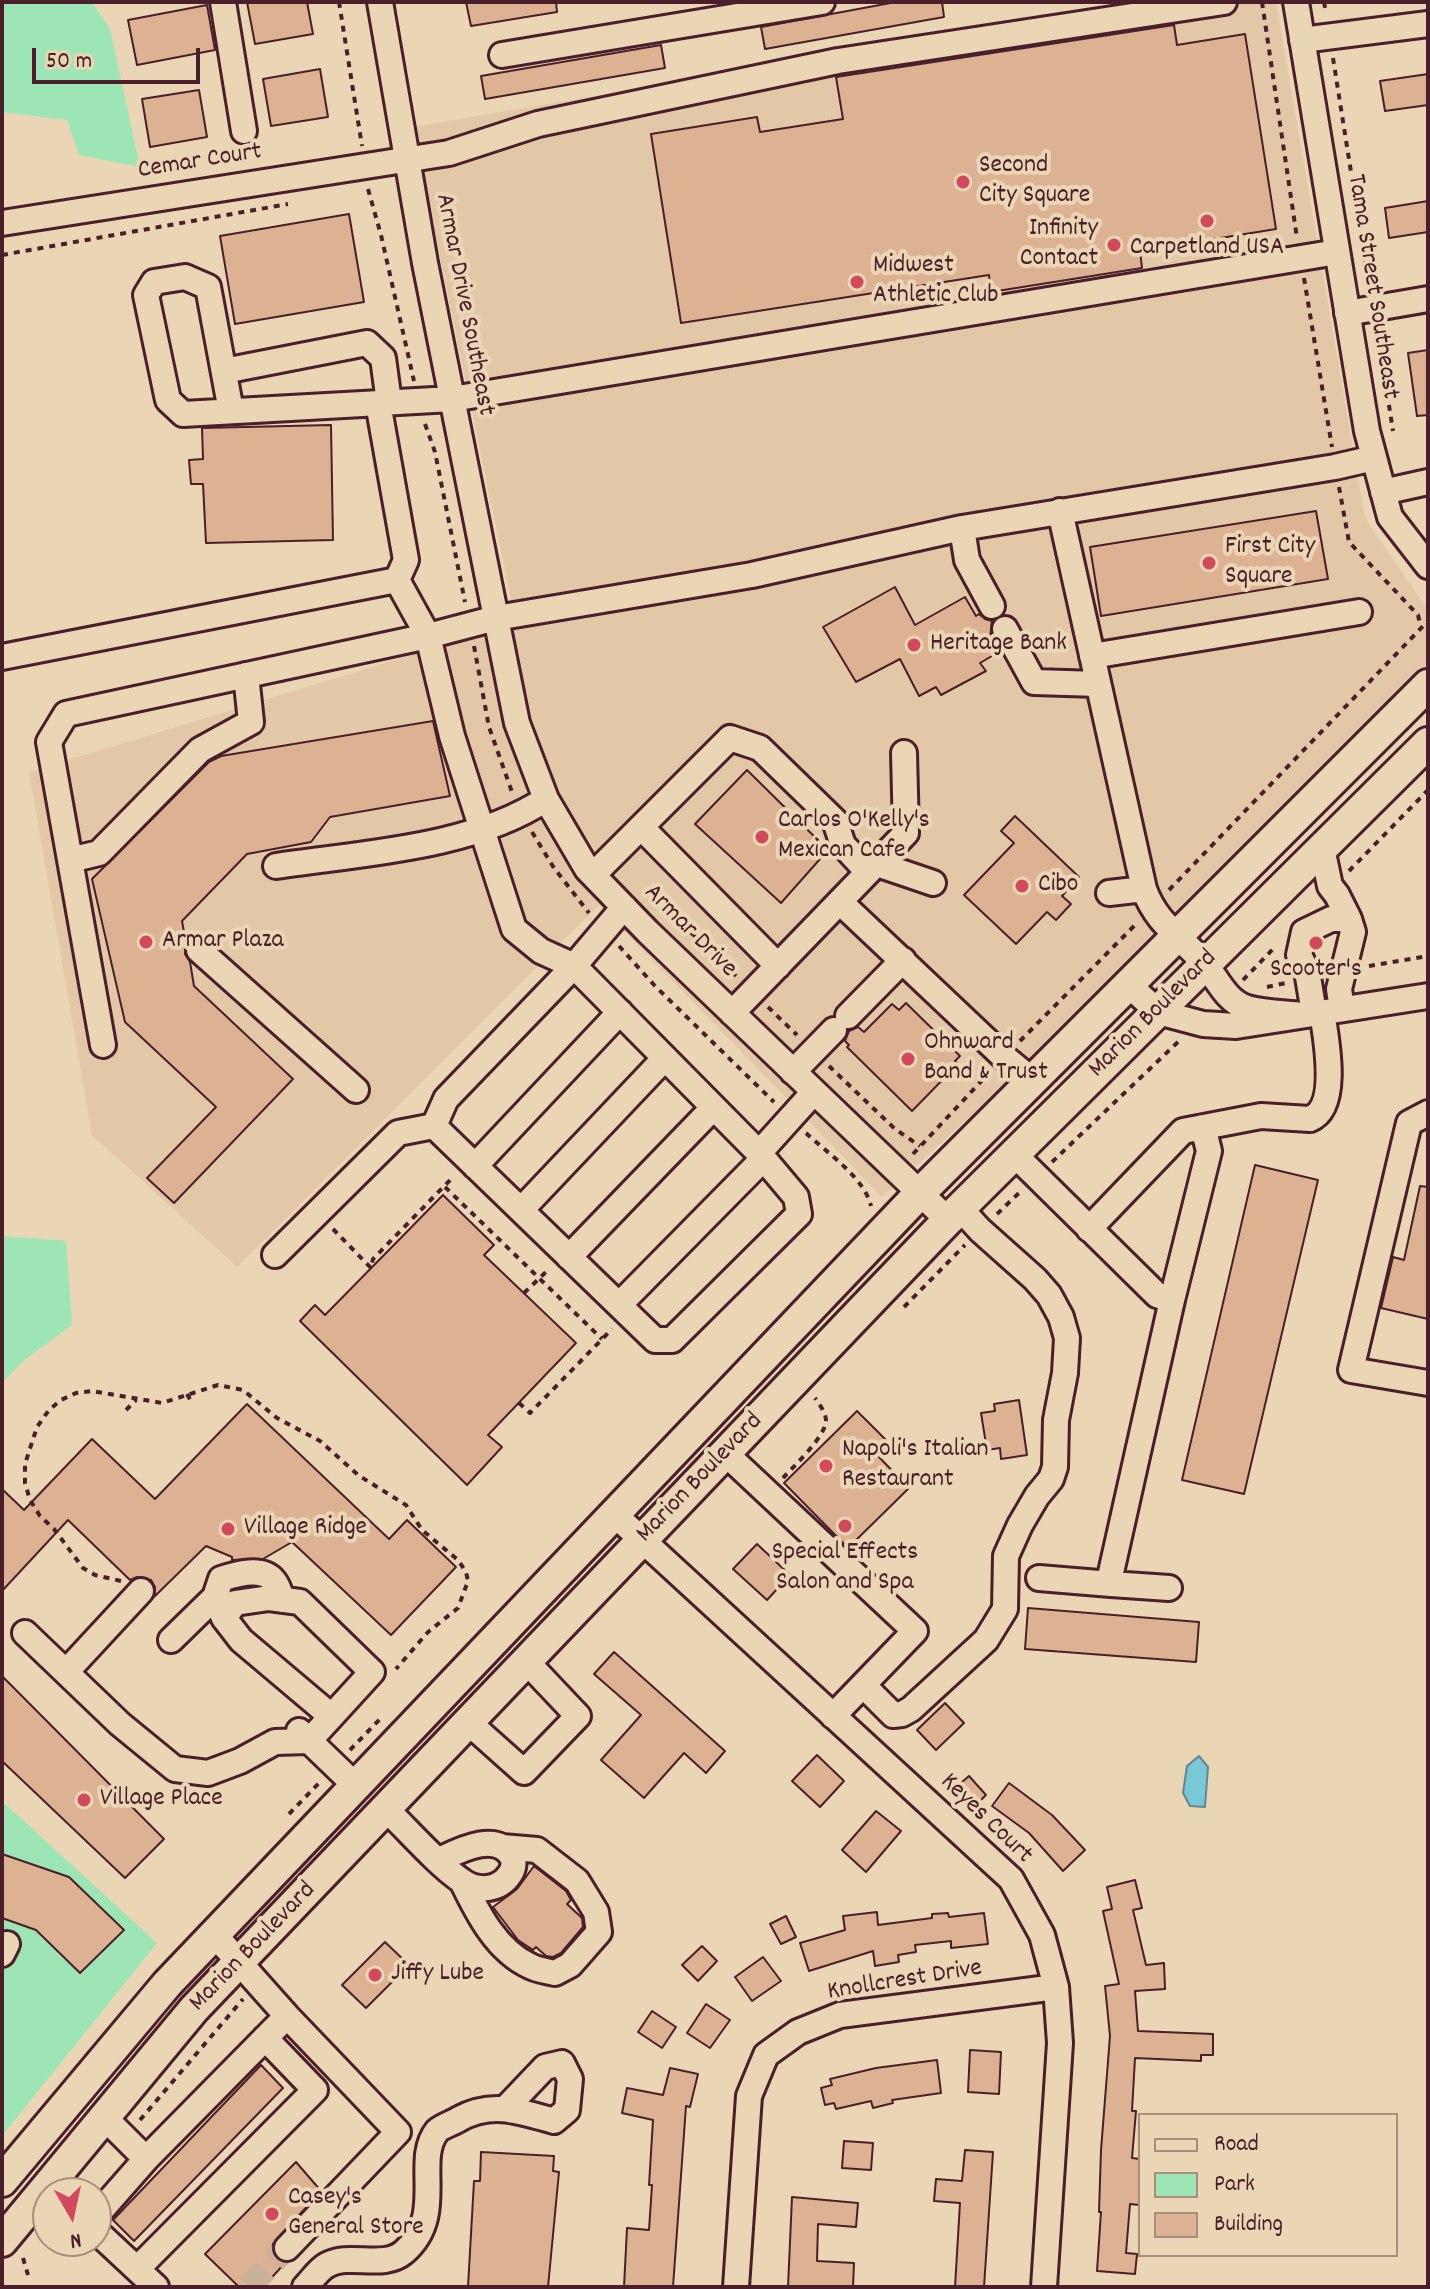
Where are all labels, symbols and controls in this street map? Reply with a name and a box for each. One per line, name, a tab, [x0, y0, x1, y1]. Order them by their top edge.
scale bar	[36, 32, 204, 82]
text: 50 m	[46, 45, 92, 79]
street label: Cemar Court	[136, 138, 264, 188]
place label: Second City Square	[979, 151, 1090, 212]
street label: Tama Street Southeast	[1338, 172, 1404, 402]
marker: Second City Square	[954, 173, 972, 191]
street label: Armar Drive Southeast	[426, 191, 500, 419]
marker: Carpetland USA	[1198, 212, 1216, 230]
place label: Infinity Contact	[1020, 214, 1098, 276]
place label: Carpetland USA	[1130, 233, 1284, 265]
marker: Infinity Contact	[1105, 236, 1123, 254]
place label: Midwest Athletic Club	[873, 251, 999, 312]
marker: Midwest Athletic Club	[848, 273, 866, 291]
place label: First City Square	[1225, 532, 1315, 594]
marker: First City Square	[1200, 554, 1218, 572]
place label: Heritage Bank	[930, 629, 1067, 661]
marker: Heritage Bank	[905, 636, 923, 654]
place label: Carlos O'Kelly's Mexican Cafe	[778, 806, 930, 868]
marker: Carlos O'Kelly's Mexican Cafe	[753, 828, 771, 846]
place label: Cibo	[1038, 870, 1078, 902]
marker: Cibo	[1013, 877, 1031, 895]
street label: Armar Drive	[636, 879, 742, 985]
place label: Armar Plaza	[162, 926, 284, 958]
marker: Armar Plaza	[137, 933, 155, 951]
marker: Scooter's	[1307, 934, 1325, 952]
street label: Marion Boulevard	[1083, 944, 1225, 1086]
place label: Scooter's	[1270, 955, 1362, 987]
place label: Ohnward Band & Trust	[924, 1028, 1048, 1090]
marker: Ohnward Band & Trust	[899, 1050, 917, 1068]
street label: Marion Boulevard	[631, 1407, 771, 1551]
place label: Napoli's Italian Restaurant	[842, 1435, 989, 1496]
marker: Napoli's Italian Restaurant	[817, 1457, 835, 1475]
place label: Village Ridge	[244, 1513, 367, 1545]
marker: Special Effects Salon and Spa	[836, 1517, 854, 1535]
marker: Village Ridge	[219, 1520, 237, 1538]
place label: Special Effects Salon and Spa	[772, 1538, 918, 1600]
street label: Keyes Court	[932, 1768, 1038, 1872]
place label: Village Place	[100, 1784, 223, 1816]
marker: Village Place	[75, 1791, 93, 1809]
street label: Marion Boulevard	[184, 1876, 324, 2020]
street label: Knollcrest Drive	[825, 1954, 985, 2010]
place label: Jiffy Lube	[391, 1959, 484, 1991]
marker: Jiffy Lube	[366, 1966, 384, 1984]
legend	[1138, 2113, 1398, 2257]
text: Road	[1214, 2128, 1259, 2162]
text: Park	[1214, 2168, 1255, 2202]
north arrow	[32, 2177, 112, 2257]
place label: Casey's General Store	[288, 2183, 424, 2244]
marker: Casey's General Store	[263, 2205, 281, 2223]
text: Building	[1214, 2208, 1283, 2242]
text: N	[68, 2223, 83, 2255]

